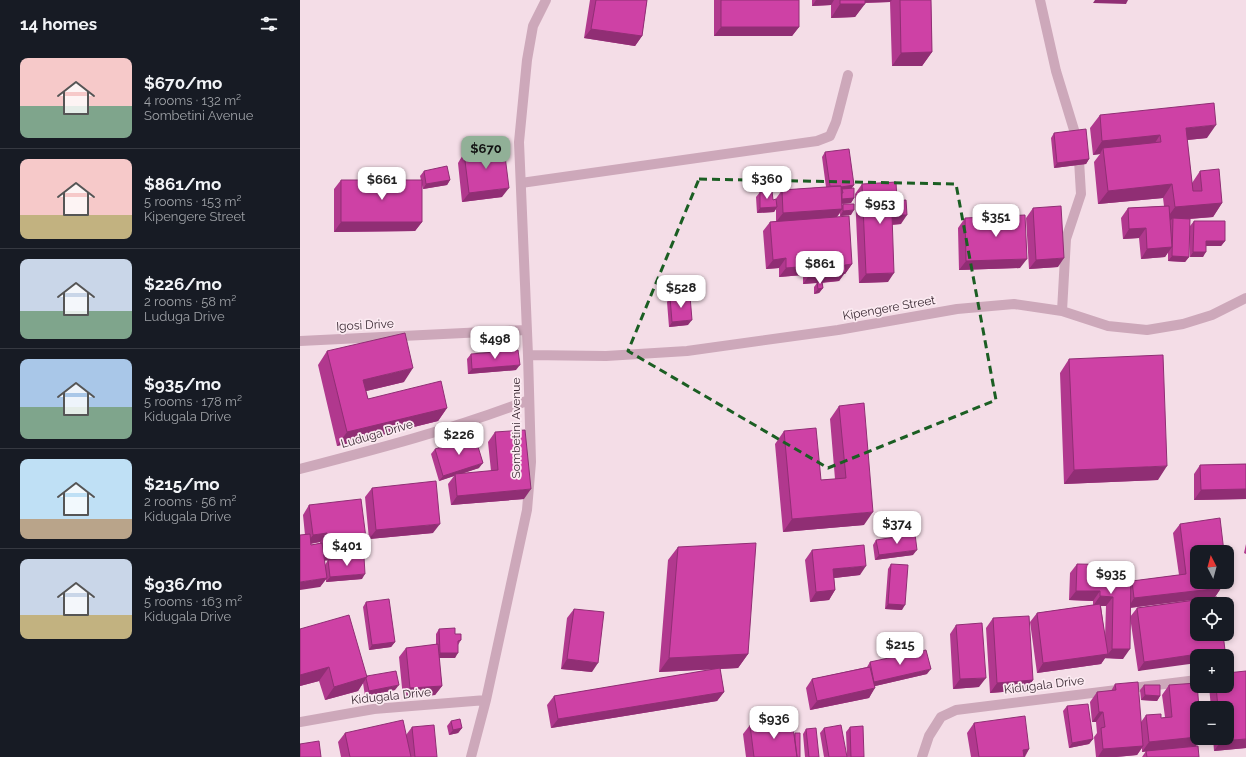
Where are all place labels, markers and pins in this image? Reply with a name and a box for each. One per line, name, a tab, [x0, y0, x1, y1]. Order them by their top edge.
pin: $670	[462, 136, 510, 170]
pin: $360	[743, 166, 791, 200]
pin: $661	[358, 167, 406, 201]
pin: $953	[856, 191, 904, 225]
pin: $351	[972, 204, 1020, 238]
pin: $861	[796, 251, 844, 285]
pin: $528	[657, 275, 705, 309]
pin: $498	[471, 326, 519, 360]
pin: $226	[435, 422, 483, 456]
pin: $374	[873, 511, 921, 545]
pin: $401	[323, 533, 371, 567]
pin: $935	[1087, 561, 1135, 595]
pin: $215	[876, 632, 924, 666]
pin: $936	[750, 706, 798, 740]

